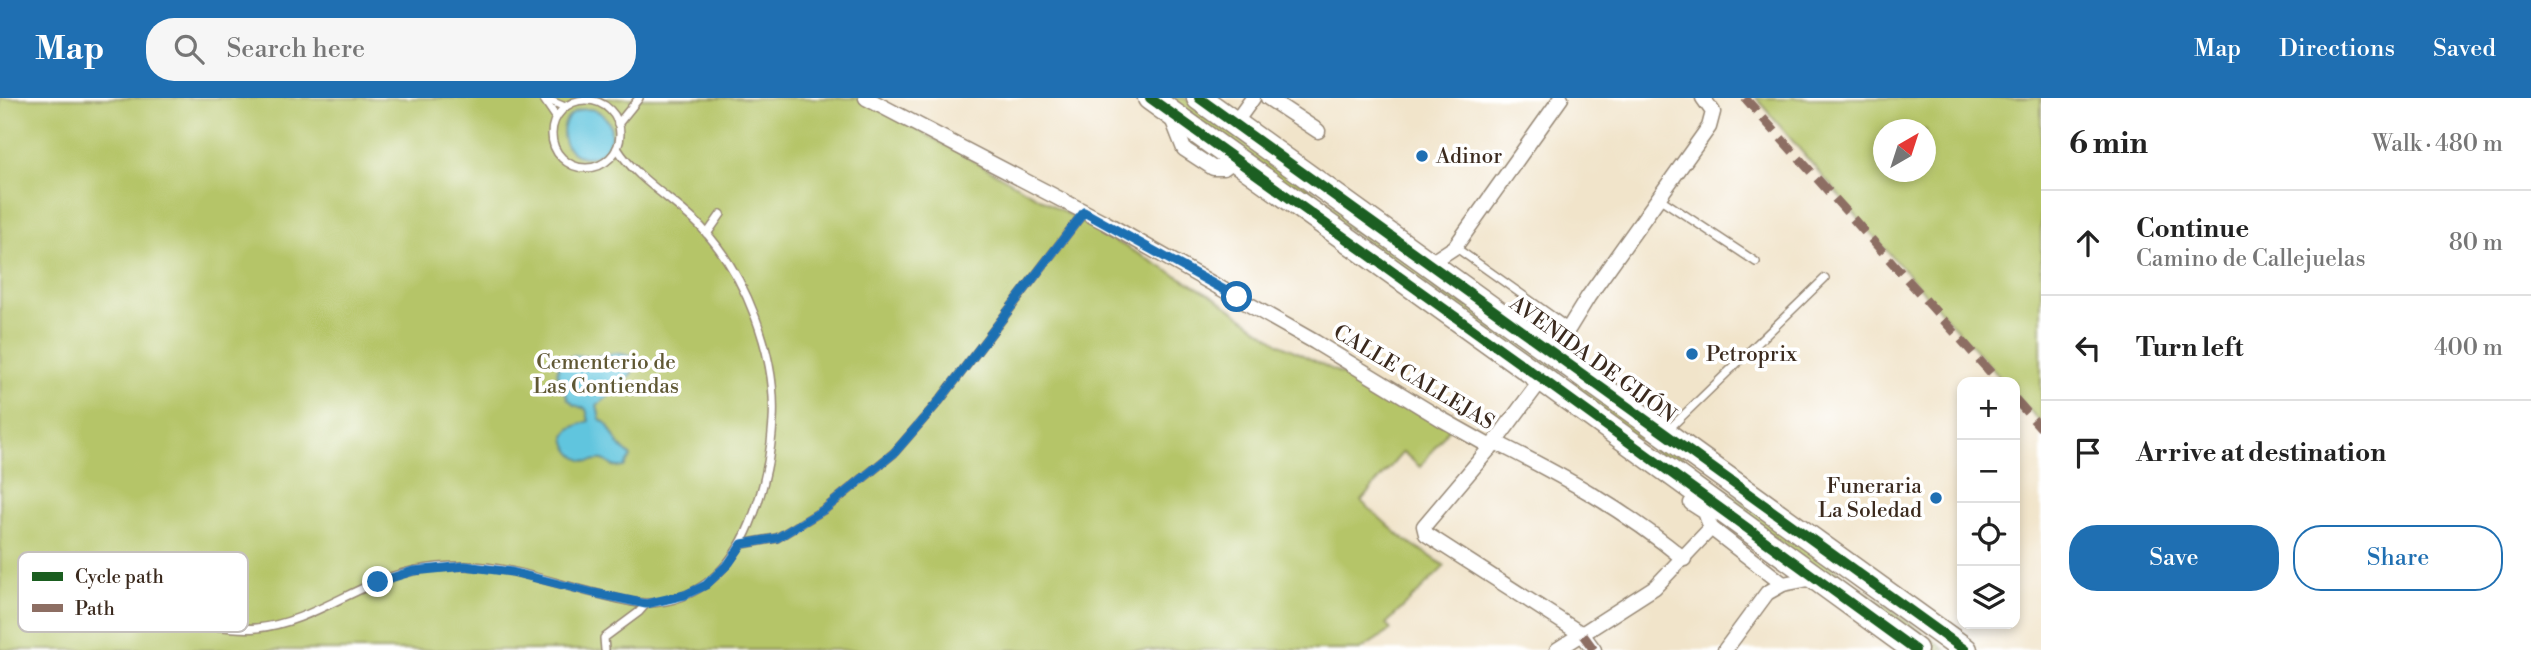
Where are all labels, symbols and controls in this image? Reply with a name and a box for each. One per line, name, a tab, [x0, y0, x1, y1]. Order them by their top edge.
search box	[146, 18, 636, 81]
text: Map	[35, 29, 104, 70]
icon: search	[170, 30, 208, 68]
text: Search here	[226, 33, 365, 65]
text: Map	[2194, 34, 2241, 64]
text: Directions	[2279, 34, 2395, 64]
text: Saved	[2433, 34, 2496, 64]
north arrow	[1873, 119, 1936, 182]
text: 6 min	[2069, 125, 2148, 163]
text: Walk · 480 m	[2372, 130, 2503, 158]
place label: Adinor	[1435, 144, 1502, 170]
marker: Adinor	[1414, 148, 1430, 164]
text: Continue	[2136, 213, 2249, 245]
icon: ahead	[2069, 224, 2107, 262]
text: 80 m	[2449, 229, 2503, 257]
text: Camino de Callejuelas	[2136, 245, 2365, 273]
route start	[1221, 281, 1252, 312]
street label: AVENIDA DE GIJÓN	[1503, 288, 1683, 429]
street label: CALLE CALLEJAS	[1328, 320, 1499, 436]
icon: left	[2069, 329, 2107, 367]
text: Turn left	[2136, 332, 2244, 364]
text: 400 m	[2434, 334, 2503, 362]
place label: Petroprix	[1706, 342, 1797, 368]
marker: Petroprix	[1684, 346, 1700, 362]
park label: Cementerio de Las Contiendas	[533, 350, 679, 400]
map controls	[1957, 377, 2020, 629]
button: +	[1957, 377, 2020, 440]
icon: arrive	[2069, 434, 2107, 472]
text: Arrive at destination	[2136, 437, 2386, 469]
button: −	[1957, 440, 2020, 503]
place label: Funeraria La Soledad	[1818, 474, 1922, 524]
marker: Funeraria La Soledad	[1928, 490, 1944, 506]
button: locate	[1957, 503, 2020, 566]
button: Save	[2069, 525, 2279, 591]
button: Share	[2293, 525, 2503, 591]
legend	[18, 552, 248, 632]
text: Cycle path	[75, 565, 164, 589]
route end	[362, 566, 393, 597]
button: layers	[1957, 566, 2020, 629]
text: Path	[75, 597, 115, 621]

